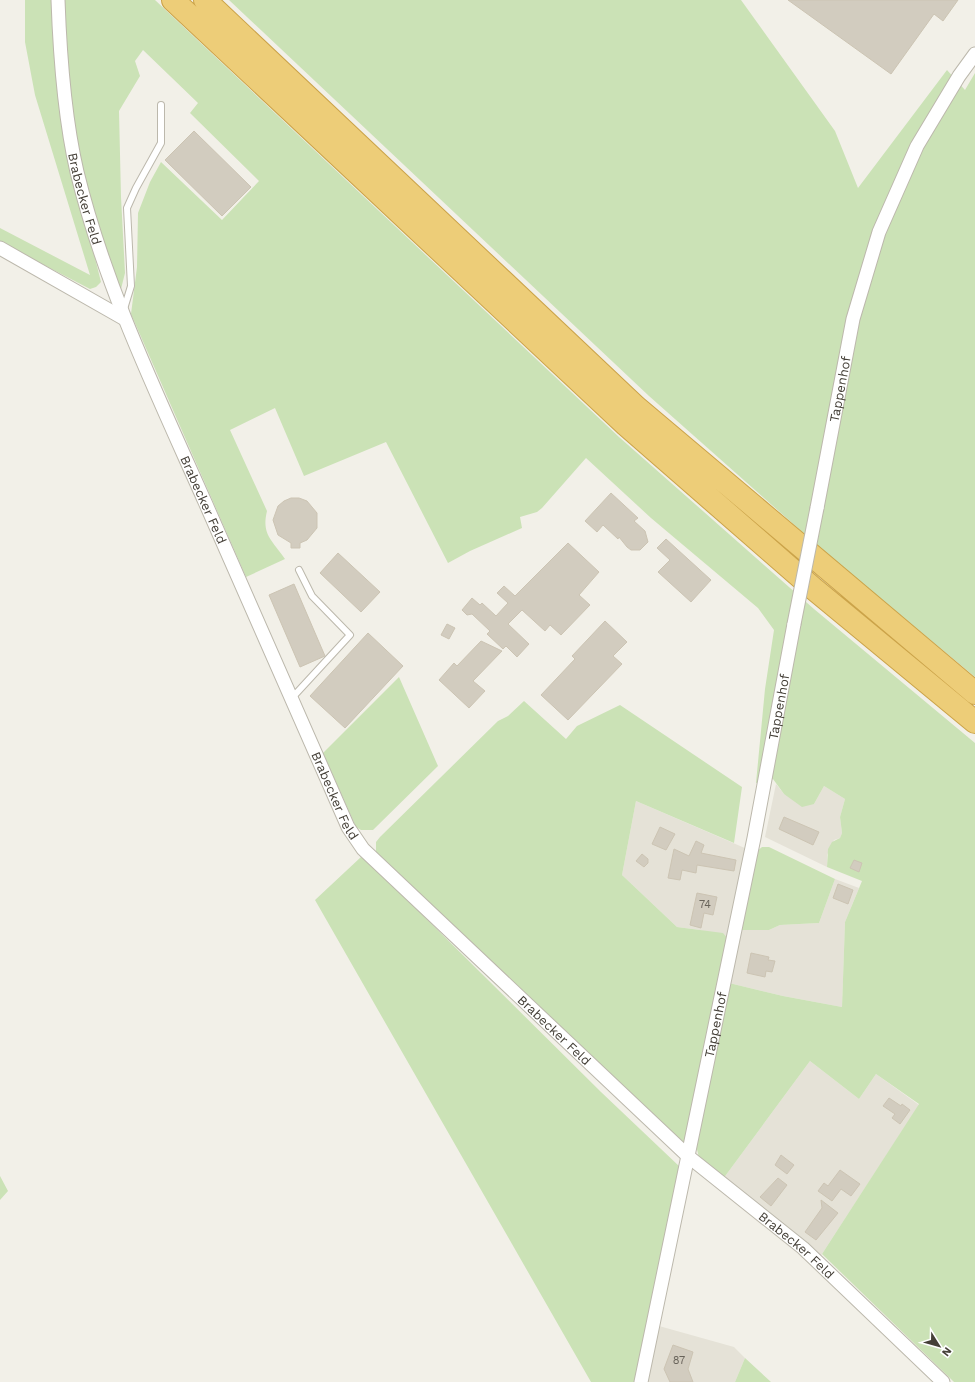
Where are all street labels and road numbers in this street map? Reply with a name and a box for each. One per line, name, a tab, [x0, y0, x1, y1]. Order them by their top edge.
street label: Brabecker Feld	[66, 151, 105, 247]
street label: Tappenhof	[826, 355, 853, 423]
street label: Brabecker Feld	[178, 453, 230, 546]
street label: Tappenhof	[765, 673, 792, 741]
street label: Brabecker Feld	[309, 749, 362, 842]
street label: Tappenhof	[701, 990, 729, 1059]
street label: Brabecker Feld	[515, 992, 594, 1068]
street label: Brabecker Feld	[756, 1208, 838, 1282]

